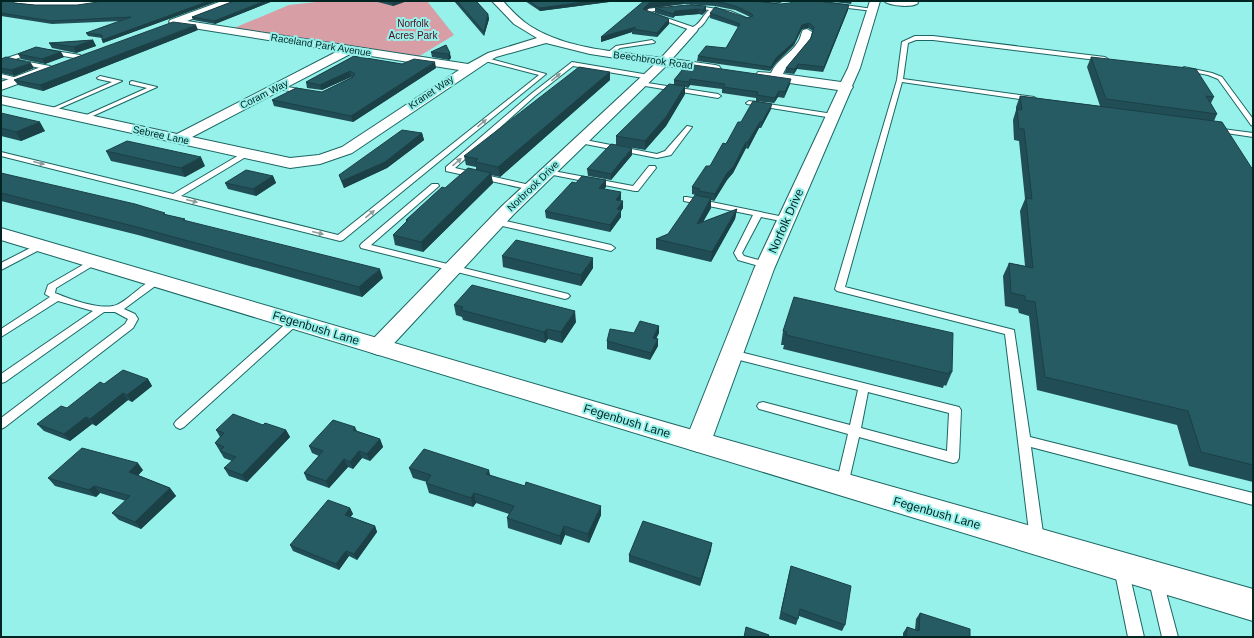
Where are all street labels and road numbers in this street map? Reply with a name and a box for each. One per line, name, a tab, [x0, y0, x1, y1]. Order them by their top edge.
street label: Raceland Park Avenue	[270, 32, 372, 58]
street label: Beechbrook Road	[613, 49, 693, 71]
street label: Kranet Way	[406, 73, 456, 111]
street label: Coram Way	[238, 77, 290, 111]
street label: Sebree Lane	[132, 124, 191, 146]
street label: Norbrook Drive	[505, 158, 561, 213]
street label: Norfolk Drive	[765, 186, 807, 256]
street label: Fegenbush Lane	[271, 308, 361, 348]
street label: Fegenbush Lane	[582, 401, 672, 441]
street label: Fegenbush Lane	[892, 494, 983, 532]

